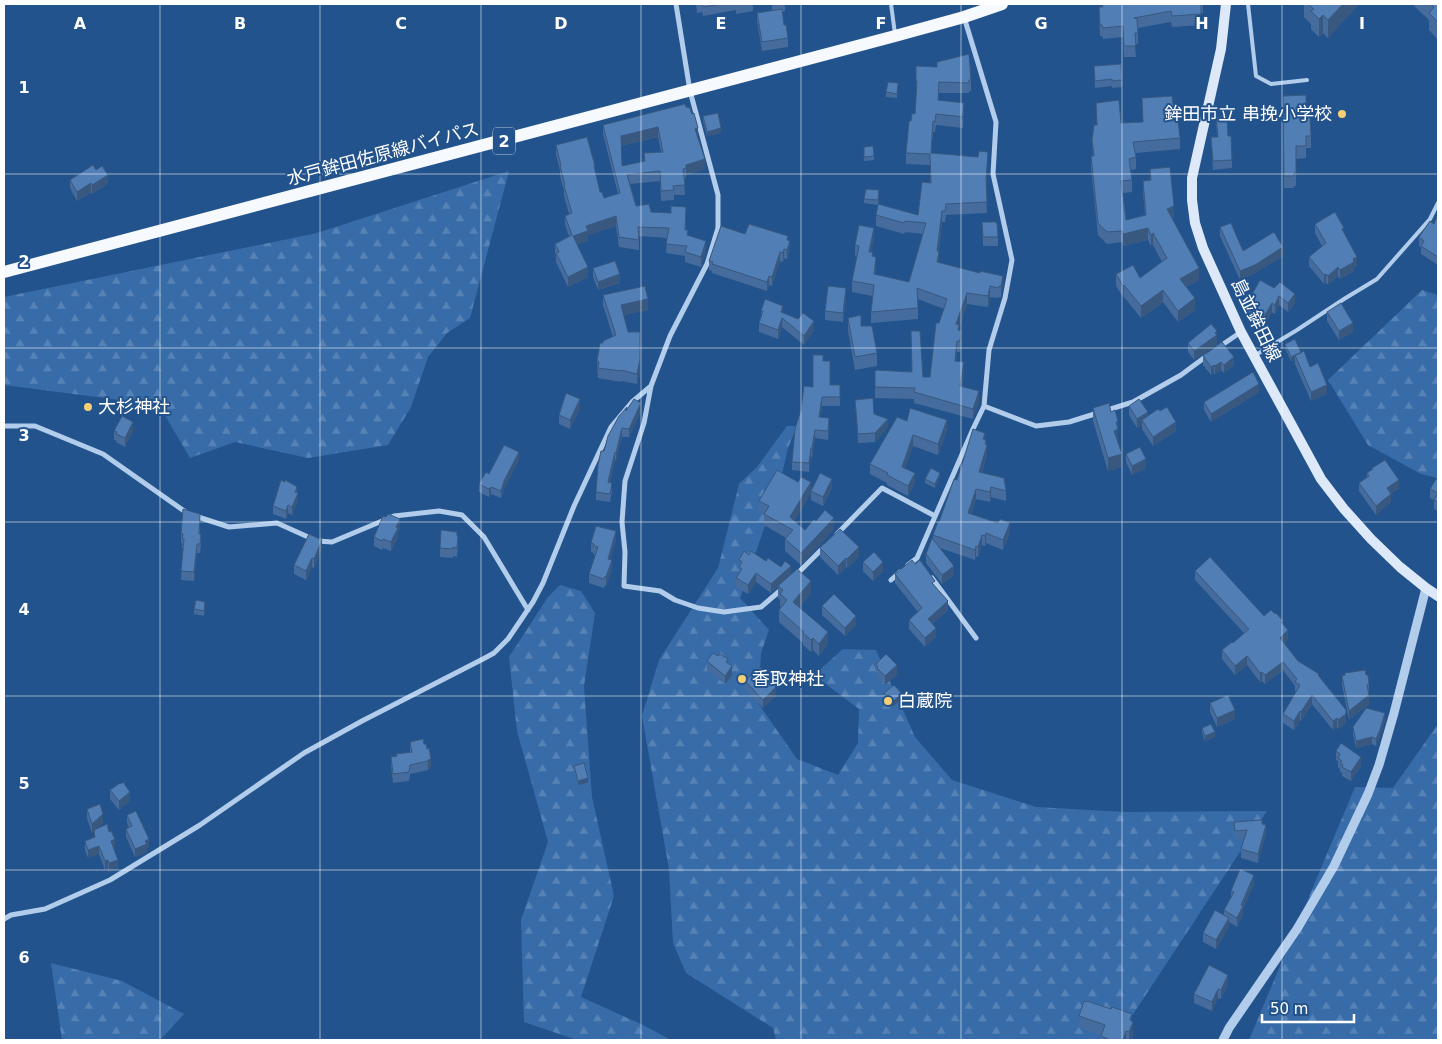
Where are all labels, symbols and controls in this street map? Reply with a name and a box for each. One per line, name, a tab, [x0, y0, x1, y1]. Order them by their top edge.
text: A	[74, 14, 87, 33]
text: B	[234, 14, 246, 33]
text: C	[395, 14, 407, 33]
text: D	[554, 14, 568, 33]
text: E	[716, 14, 726, 33]
text: F	[876, 14, 886, 33]
text: G	[1034, 14, 1048, 33]
text: H	[1195, 14, 1209, 33]
text: I	[1359, 14, 1365, 33]
text: 1	[18, 78, 30, 97]
place label: 鉾田市立 串挽小学校	[1164, 103, 1332, 124]
marker: 鉾田市立 串挽小学校	[1336, 108, 1348, 120]
street label: 水戸鉾田佐原線バイパス	[285, 118, 481, 189]
road number: 2	[493, 128, 515, 154]
text: 2	[18, 252, 30, 271]
street label: 島並鉾田線	[1227, 275, 1286, 365]
place label: 大杉神社	[98, 396, 170, 417]
marker: 大杉神社	[82, 401, 94, 413]
text: 3	[18, 426, 30, 445]
text: 4	[18, 600, 30, 619]
place label: 香取神社	[752, 668, 824, 689]
marker: 香取神社	[736, 673, 748, 685]
place label: 白蔵院	[898, 690, 952, 711]
marker: 白蔵院	[882, 695, 894, 707]
text: 5	[18, 774, 30, 793]
text: 6	[18, 948, 30, 967]
scale bar	[1262, 992, 1354, 1024]
text: 50 m	[1270, 1000, 1308, 1018]

